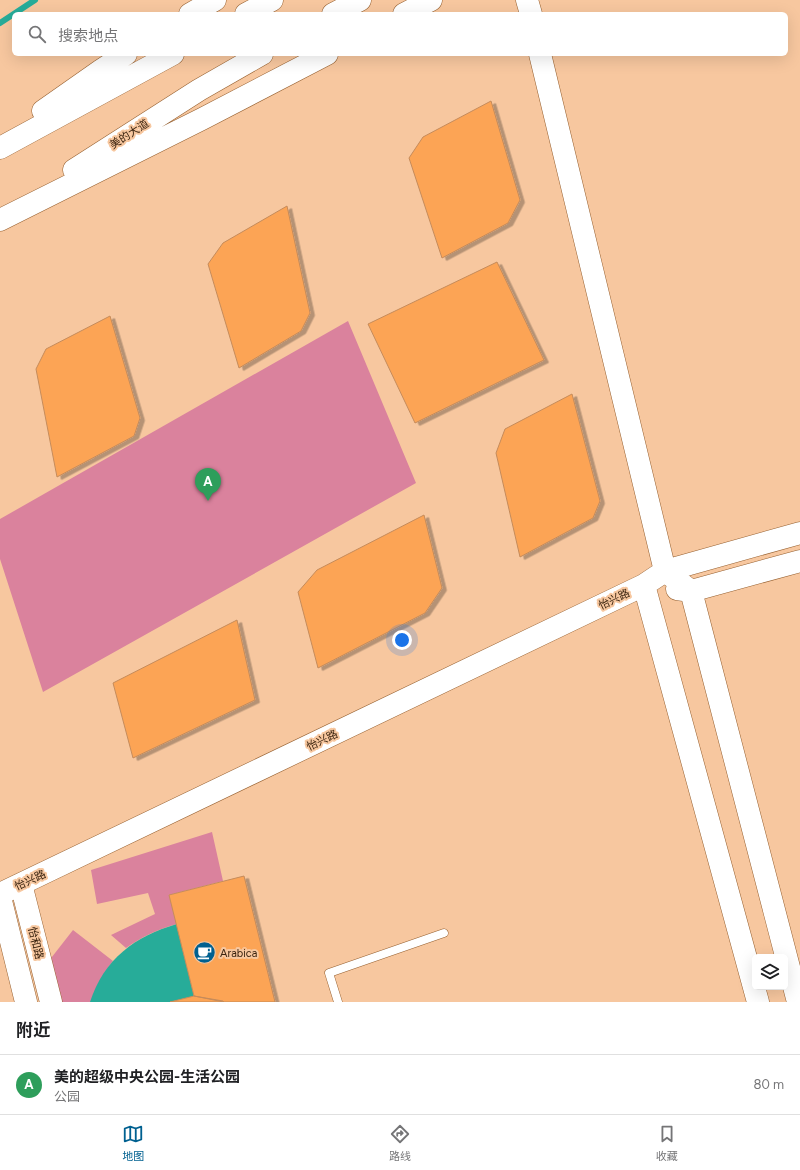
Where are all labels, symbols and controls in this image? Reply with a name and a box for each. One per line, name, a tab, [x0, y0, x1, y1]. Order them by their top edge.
search box	[12, 12, 788, 56]
icon: search	[26, 23, 48, 45]
text: 搜索地点	[58, 27, 118, 45]
street label: 美的大道	[107, 117, 151, 152]
pin: A	[195, 468, 221, 501]
street label: 怡兴路	[597, 586, 632, 613]
your location	[392, 630, 412, 650]
street label: 怡兴路	[305, 727, 340, 754]
street label: 怡兴路	[13, 868, 48, 893]
street label: 怡和路	[25, 926, 46, 961]
cafe icon: Arabica	[191, 940, 217, 966]
place label: Arabica	[220, 947, 257, 960]
map controls	[752, 954, 788, 990]
button: layers	[752, 954, 788, 990]
text: 附近	[16, 1020, 50, 1040]
text: 美的超级中央公园-生活公园	[54, 1068, 240, 1086]
text: A	[24, 1077, 34, 1092]
text: 80 m	[753, 1077, 784, 1092]
text: 公园	[54, 1089, 80, 1104]
tab: 地图	[122, 1123, 144, 1163]
tab: 路线	[389, 1123, 411, 1163]
tab: 收藏	[656, 1123, 678, 1163]

